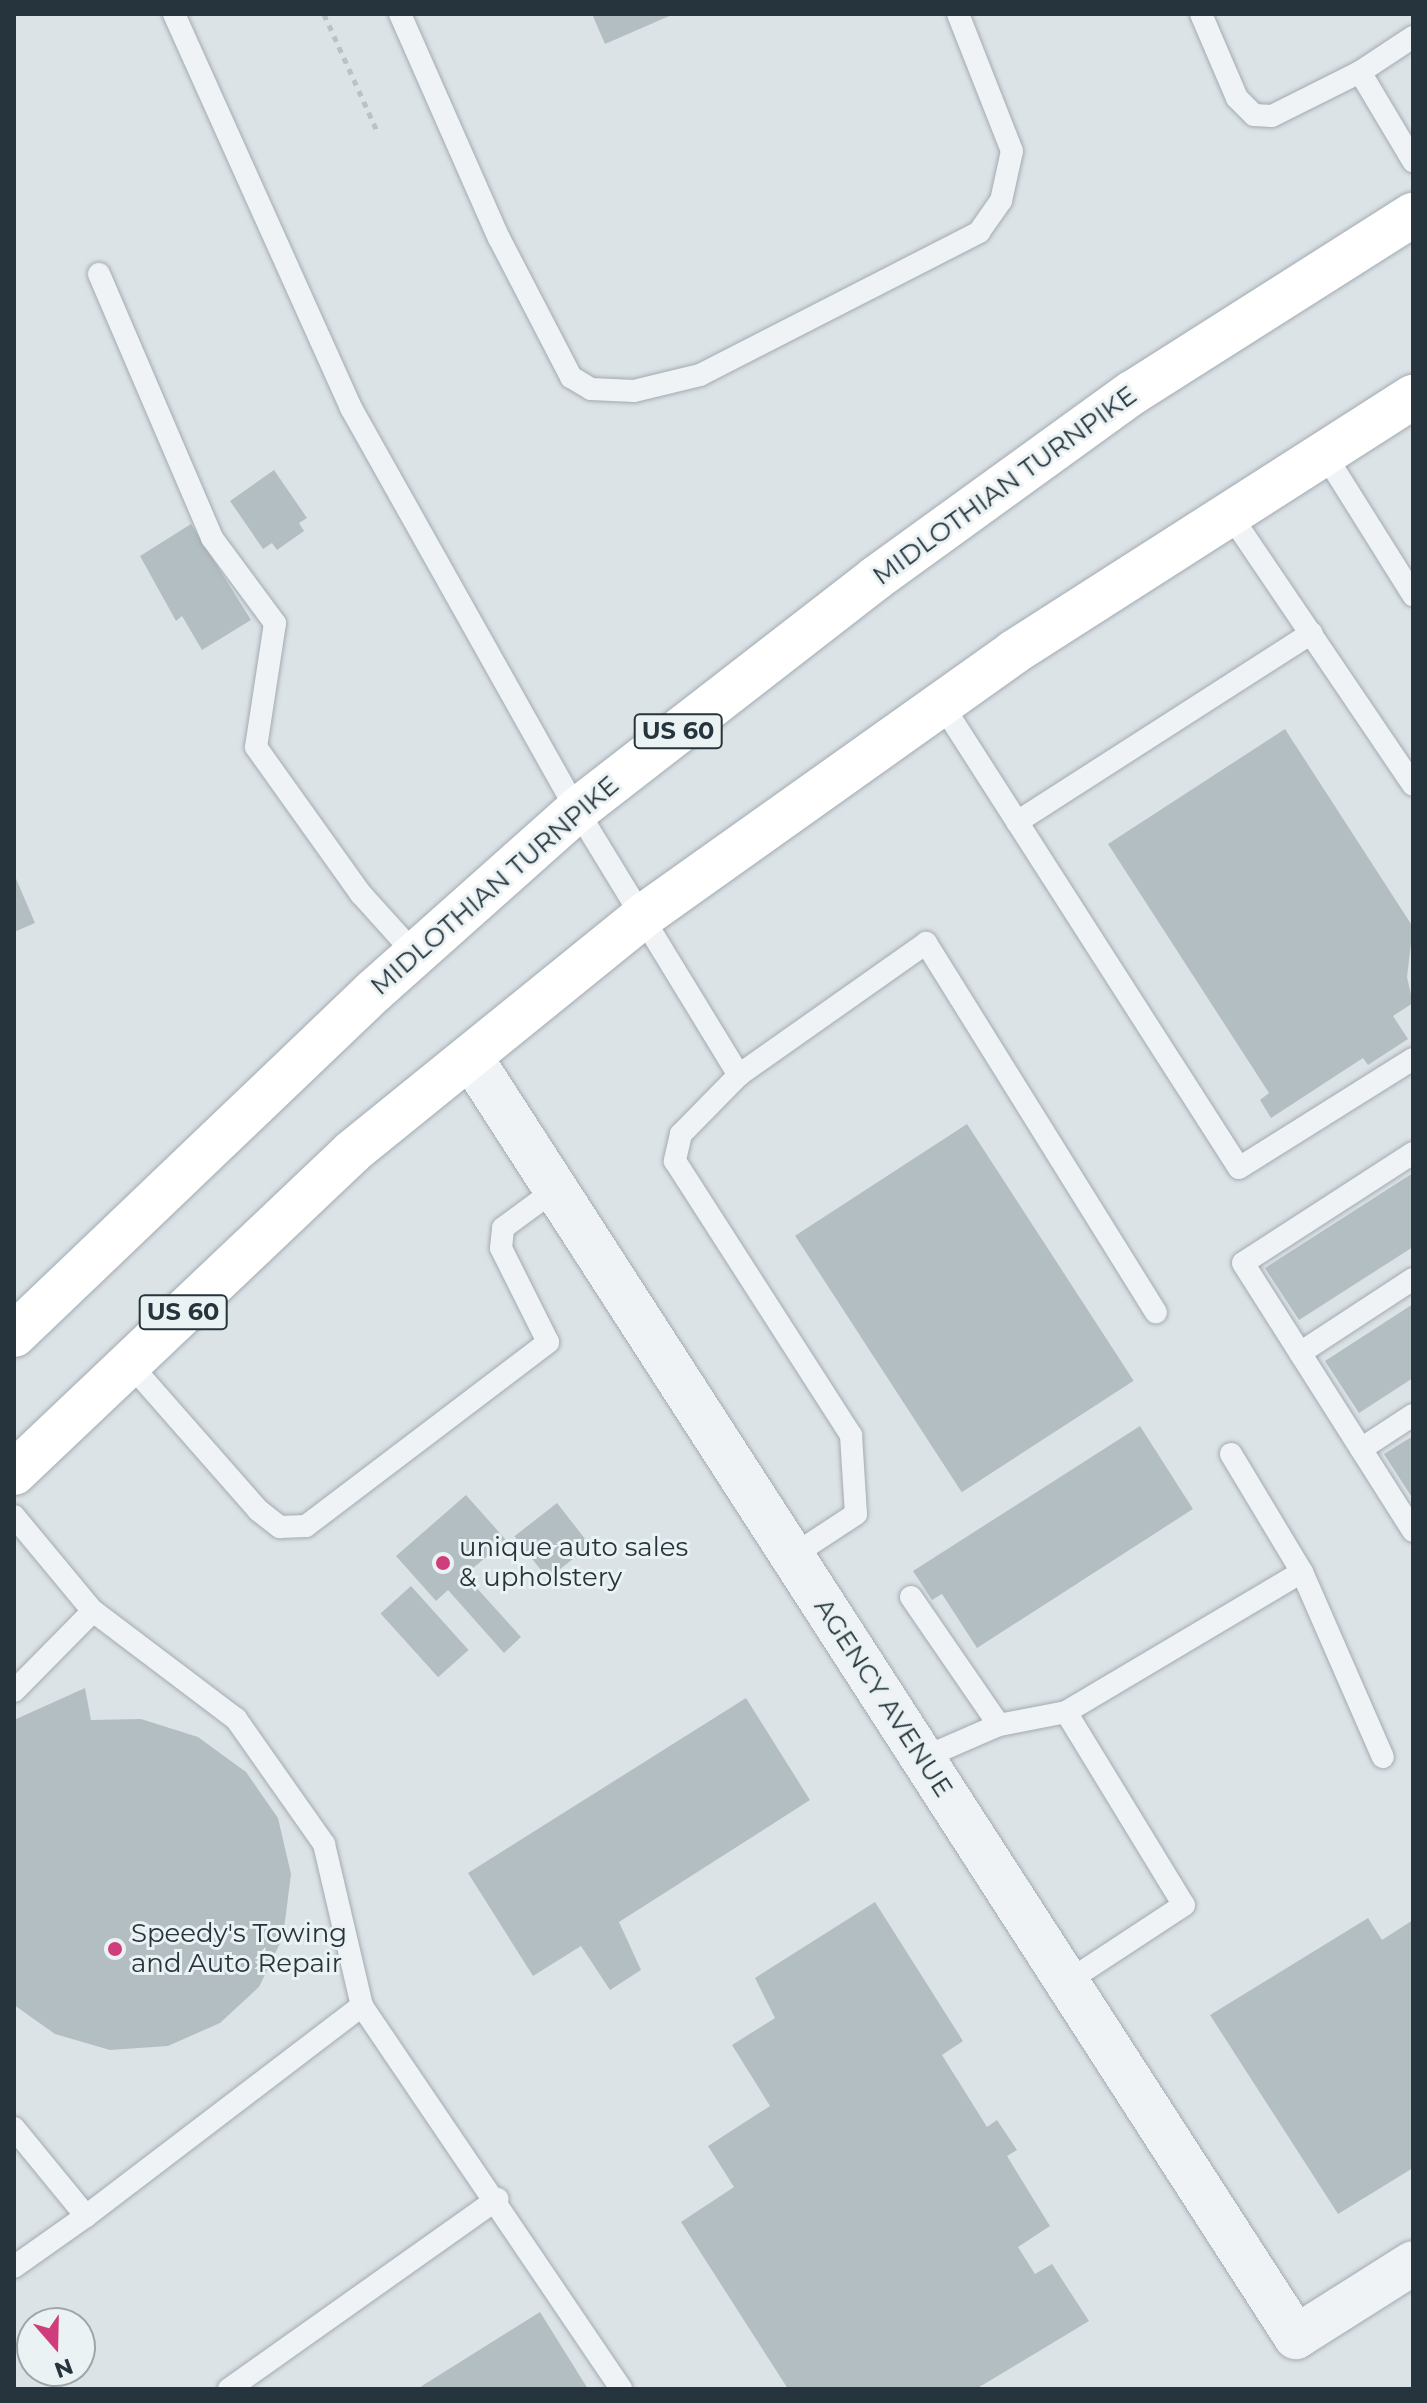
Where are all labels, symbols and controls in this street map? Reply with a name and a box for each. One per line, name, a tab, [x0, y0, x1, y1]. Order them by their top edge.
street label: MIDLOTHIAN TURNPIKE	[867, 380, 1143, 592]
road number: US 60	[632, 711, 724, 751]
street label: MIDLOTHIAN TURNPIKE	[365, 770, 625, 1002]
road number: US 60	[137, 1292, 229, 1332]
place label: unique auto sales & upholstery	[459, 1532, 688, 1594]
marker: unique auto sales & upholstery	[434, 1554, 452, 1572]
street label: AGENCY AVENUE	[807, 1593, 959, 1803]
place label: Speedy's Towing and Auto Repair	[131, 1918, 347, 1980]
marker: Speedy's Towing and Auto Repair	[106, 1940, 124, 1958]
north arrow	[16, 2307, 96, 2387]
text: N	[51, 2352, 77, 2384]

